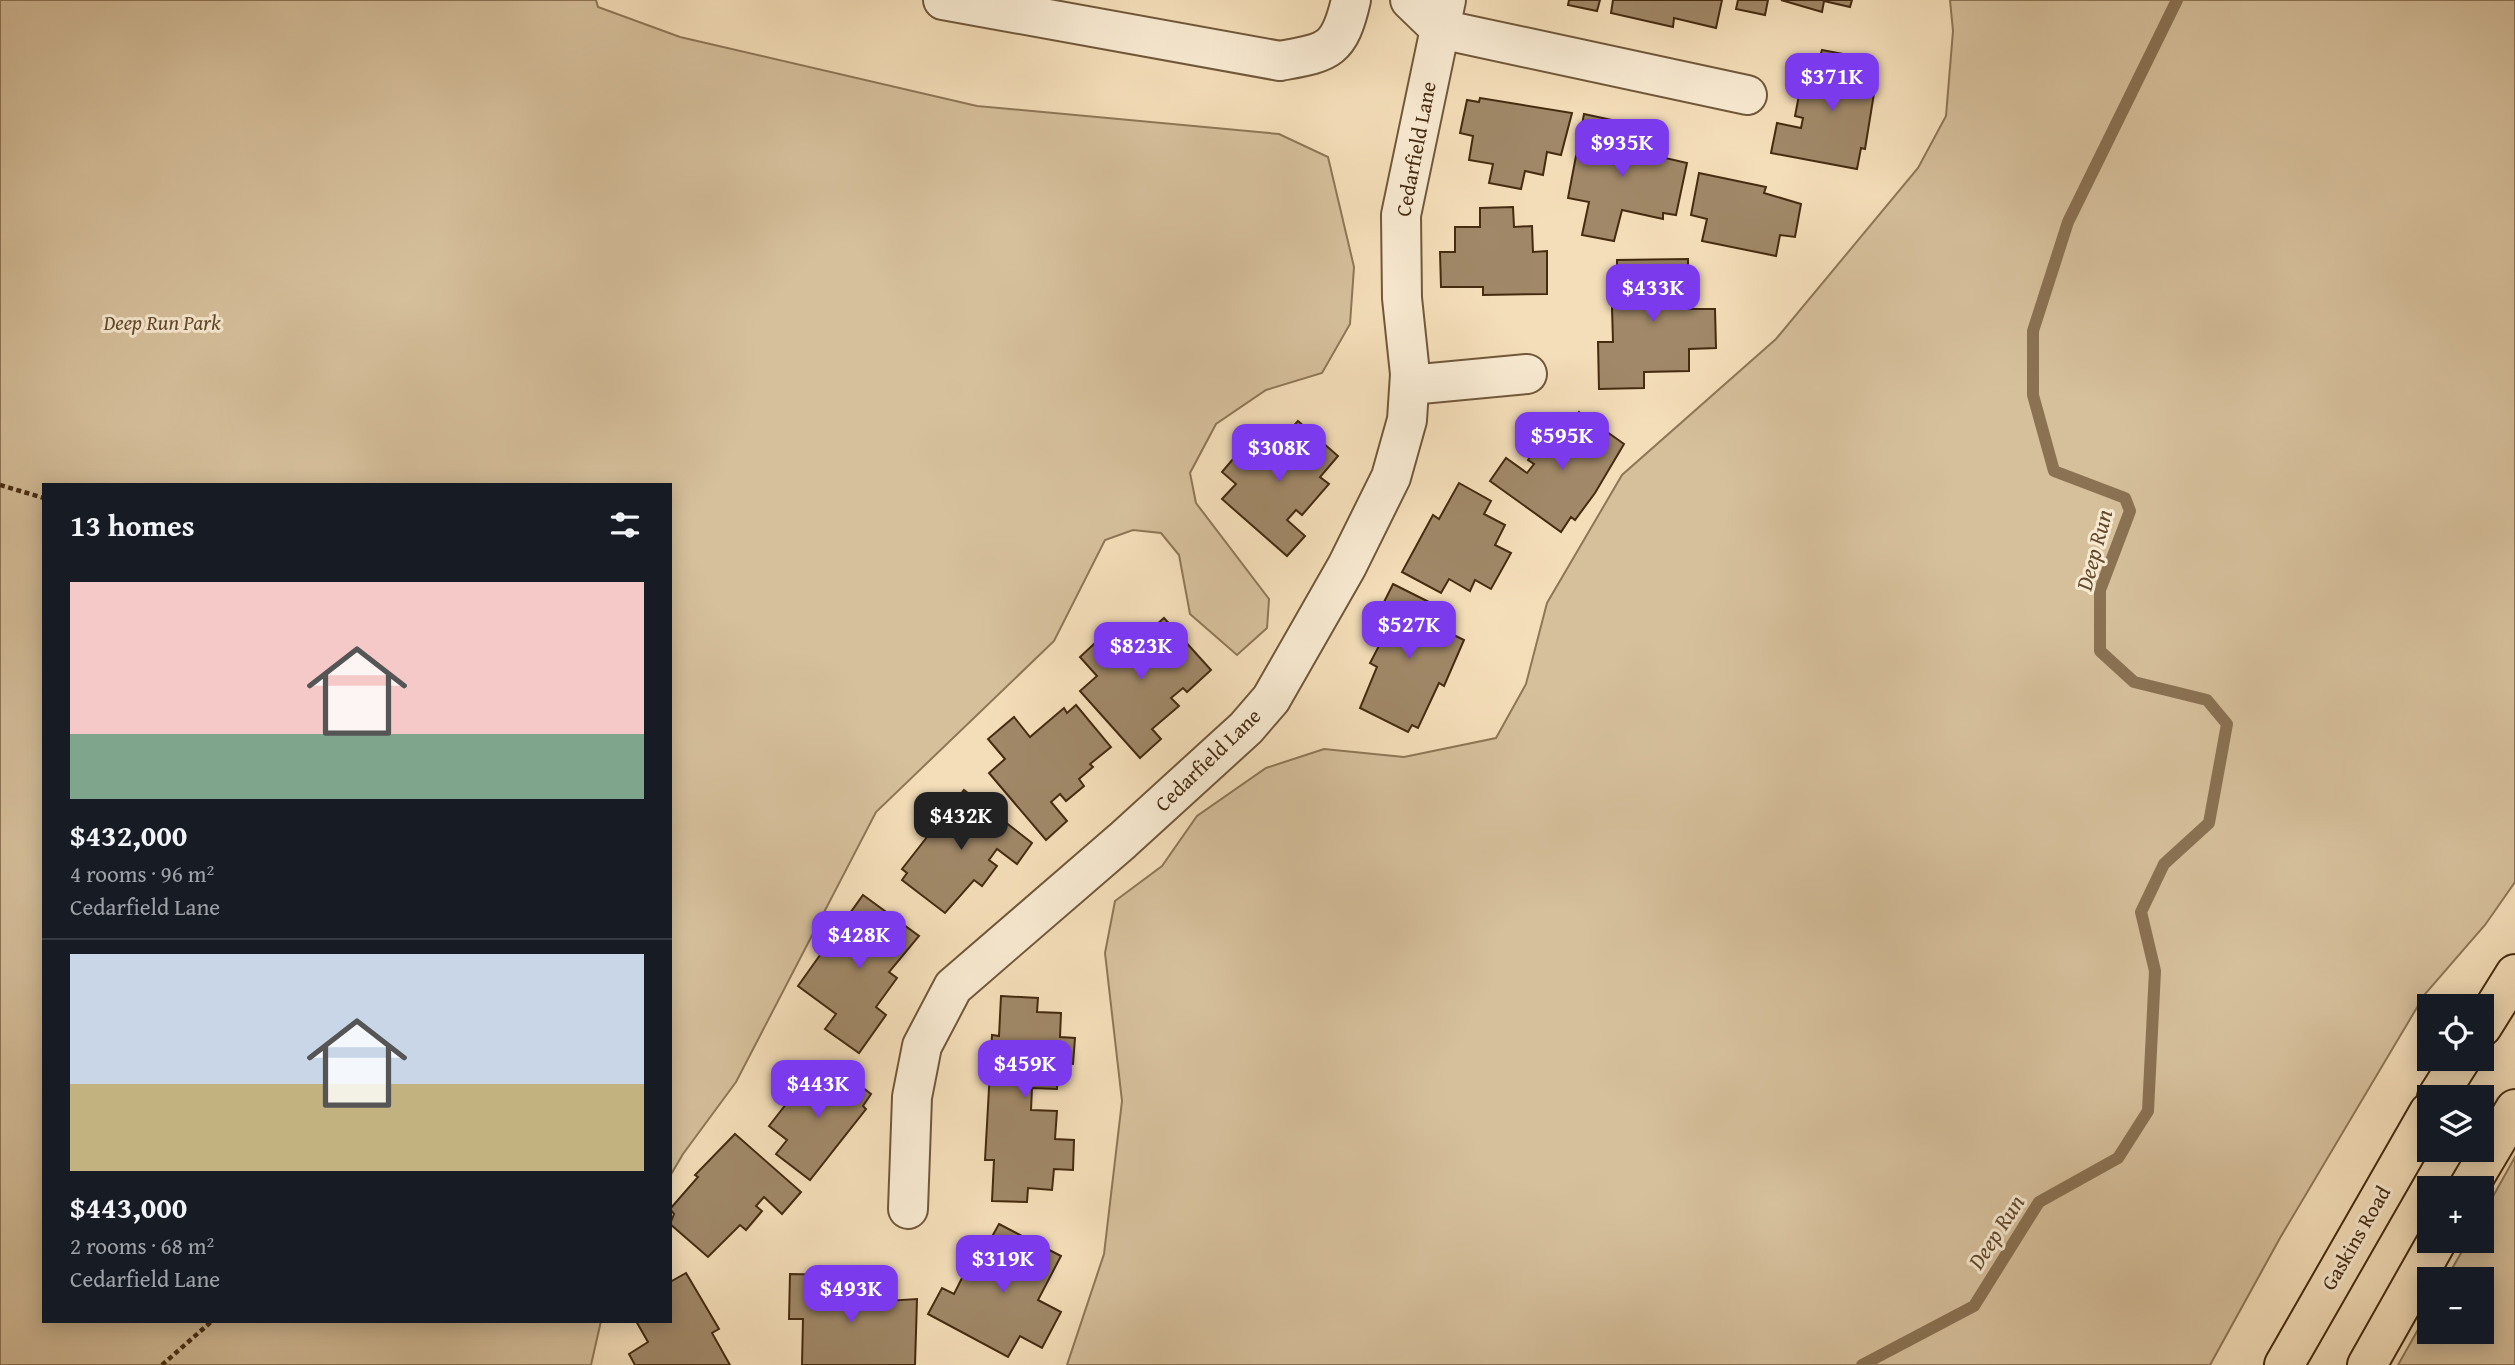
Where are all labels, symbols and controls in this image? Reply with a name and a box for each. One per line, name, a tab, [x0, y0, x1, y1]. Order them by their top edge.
pin: $371K	[1783, 54, 1881, 113]
text: $371K	[1801, 59, 1863, 92]
street label: Cedarfield Lane	[1387, 79, 1444, 219]
pin: $935K	[1573, 120, 1671, 179]
text: $935K	[1591, 125, 1653, 158]
pin: $433K	[1604, 264, 1702, 324]
text: $433K	[1622, 270, 1684, 303]
park label: Deep Run Park	[102, 307, 221, 338]
pin: $595K	[1513, 412, 1611, 472]
text: $595K	[1531, 418, 1593, 451]
pin: $308K	[1230, 424, 1328, 484]
text: $308K	[1248, 430, 1310, 463]
text: 13 homes	[70, 503, 195, 547]
water label: Deep Run	[2067, 505, 2120, 595]
icon: filters	[606, 506, 644, 544]
pin: $527K	[1360, 602, 1458, 661]
text: $527K	[1378, 607, 1440, 640]
pin: $823K	[1092, 622, 1190, 682]
icon: home	[294, 628, 420, 754]
text: $823K	[1110, 628, 1172, 661]
street label: Cedarfield Lane	[1148, 701, 1268, 818]
pin: $432K	[912, 792, 1010, 852]
text: $432K	[930, 798, 992, 831]
text: $432,000	[70, 813, 187, 857]
text: 4 rooms · 96 m²	[70, 857, 214, 890]
text: Cedarfield Lane	[70, 890, 220, 923]
pin: $428K	[810, 912, 908, 971]
text: $428K	[828, 917, 890, 950]
map controls	[2417, 994, 2494, 1344]
button: locate	[2417, 994, 2494, 1071]
icon: home	[294, 1000, 420, 1126]
pin: $459K	[976, 1040, 1074, 1100]
text: $459K	[994, 1046, 1056, 1079]
pin: $443K	[769, 1060, 867, 1120]
text: $443K	[787, 1066, 849, 1099]
button: layers	[2417, 1085, 2494, 1162]
button: +	[2417, 1176, 2494, 1253]
street label: Gaskins Road	[2313, 1179, 2398, 1296]
text: $443,000	[70, 1185, 187, 1229]
water label: Deep Run	[1959, 1188, 2032, 1276]
text: 2 rooms · 68 m²	[70, 1229, 214, 1262]
pin: $319K	[954, 1236, 1052, 1295]
text: $319K	[972, 1241, 1034, 1274]
text: Cedarfield Lane	[70, 1262, 220, 1295]
pin: $493K	[802, 1266, 900, 1325]
button: −	[2417, 1267, 2494, 1344]
text: $493K	[820, 1271, 882, 1304]

